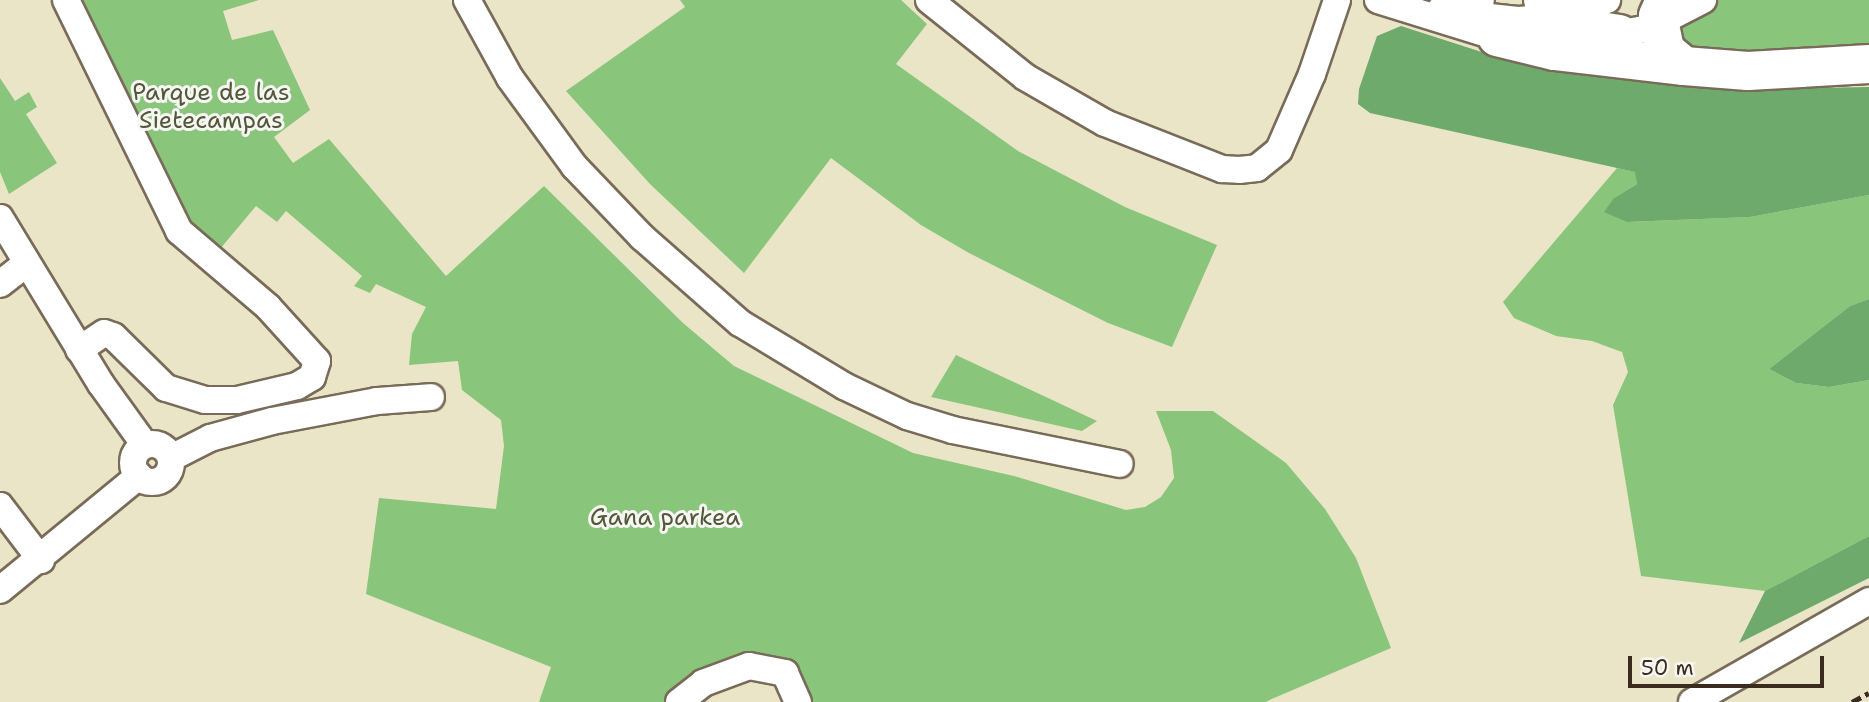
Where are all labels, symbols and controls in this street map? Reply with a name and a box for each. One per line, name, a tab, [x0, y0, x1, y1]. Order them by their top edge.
park label: Parque de las Sietecampas	[132, 79, 290, 135]
park label: Gana parkea	[590, 504, 740, 532]
scale bar	[1631, 642, 1827, 686]
text: 50 m	[1641, 654, 1694, 682]

